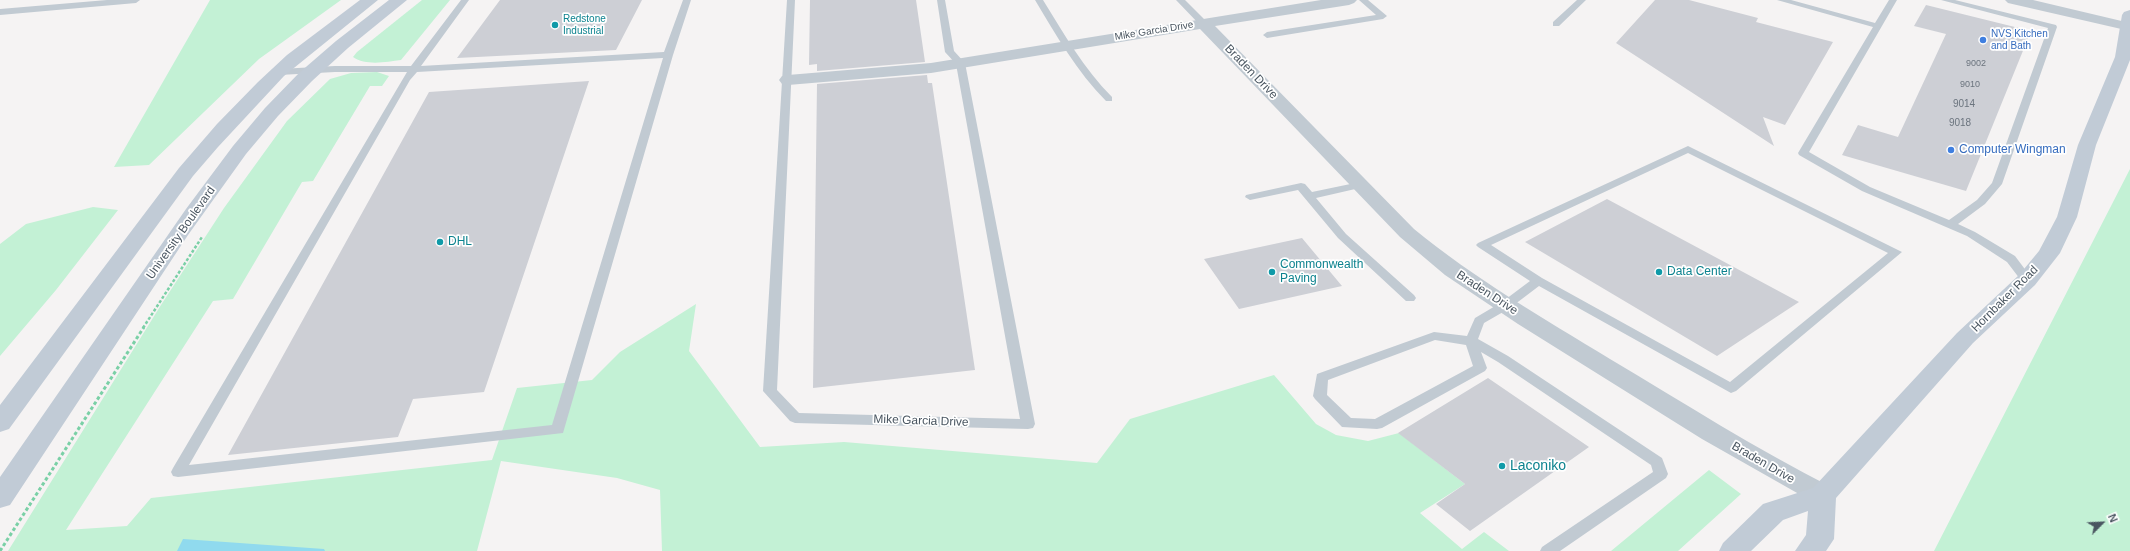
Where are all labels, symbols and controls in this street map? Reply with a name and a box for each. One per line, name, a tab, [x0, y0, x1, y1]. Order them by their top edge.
place label: Redstone Industrial	[563, 13, 606, 36]
street label: Mike Garcia Drive	[1114, 19, 1194, 43]
marker: Redstone Industrial	[550, 20, 560, 30]
place label: NVS Kitchen and Bath	[1991, 28, 2048, 52]
marker: NVS Kitchen and Bath	[1978, 35, 1988, 45]
street label: Braden Drive	[1221, 42, 1281, 102]
house number: 9002	[1966, 59, 1986, 69]
house number: 9010	[1960, 80, 1980, 90]
house number: 9014	[1953, 98, 1975, 110]
house number: 9018	[1949, 117, 1971, 129]
place label: Computer Wingman	[1959, 143, 2066, 157]
marker: Computer Wingman	[1946, 145, 1956, 155]
street label: University Boulevard	[144, 184, 218, 282]
place label: DHL	[448, 235, 472, 249]
marker: DHL	[435, 237, 445, 247]
place label: Commonwealth Paving	[1280, 258, 1363, 286]
street label: Hornbaker Road	[1969, 263, 2041, 335]
place label: Data Center	[1667, 265, 1732, 279]
marker: Commonwealth Paving	[1267, 267, 1277, 277]
marker: Data Center	[1654, 267, 1664, 277]
street label: Braden Drive	[1454, 268, 1520, 318]
street label: Mike Garcia Drive	[873, 412, 969, 430]
street label: Braden Drive	[1729, 439, 1797, 487]
place label: Laconiko	[1510, 458, 1566, 474]
marker: Laconiko	[1497, 461, 1507, 471]
north arrow	[2082, 503, 2122, 543]
text: N	[2106, 512, 2120, 524]

